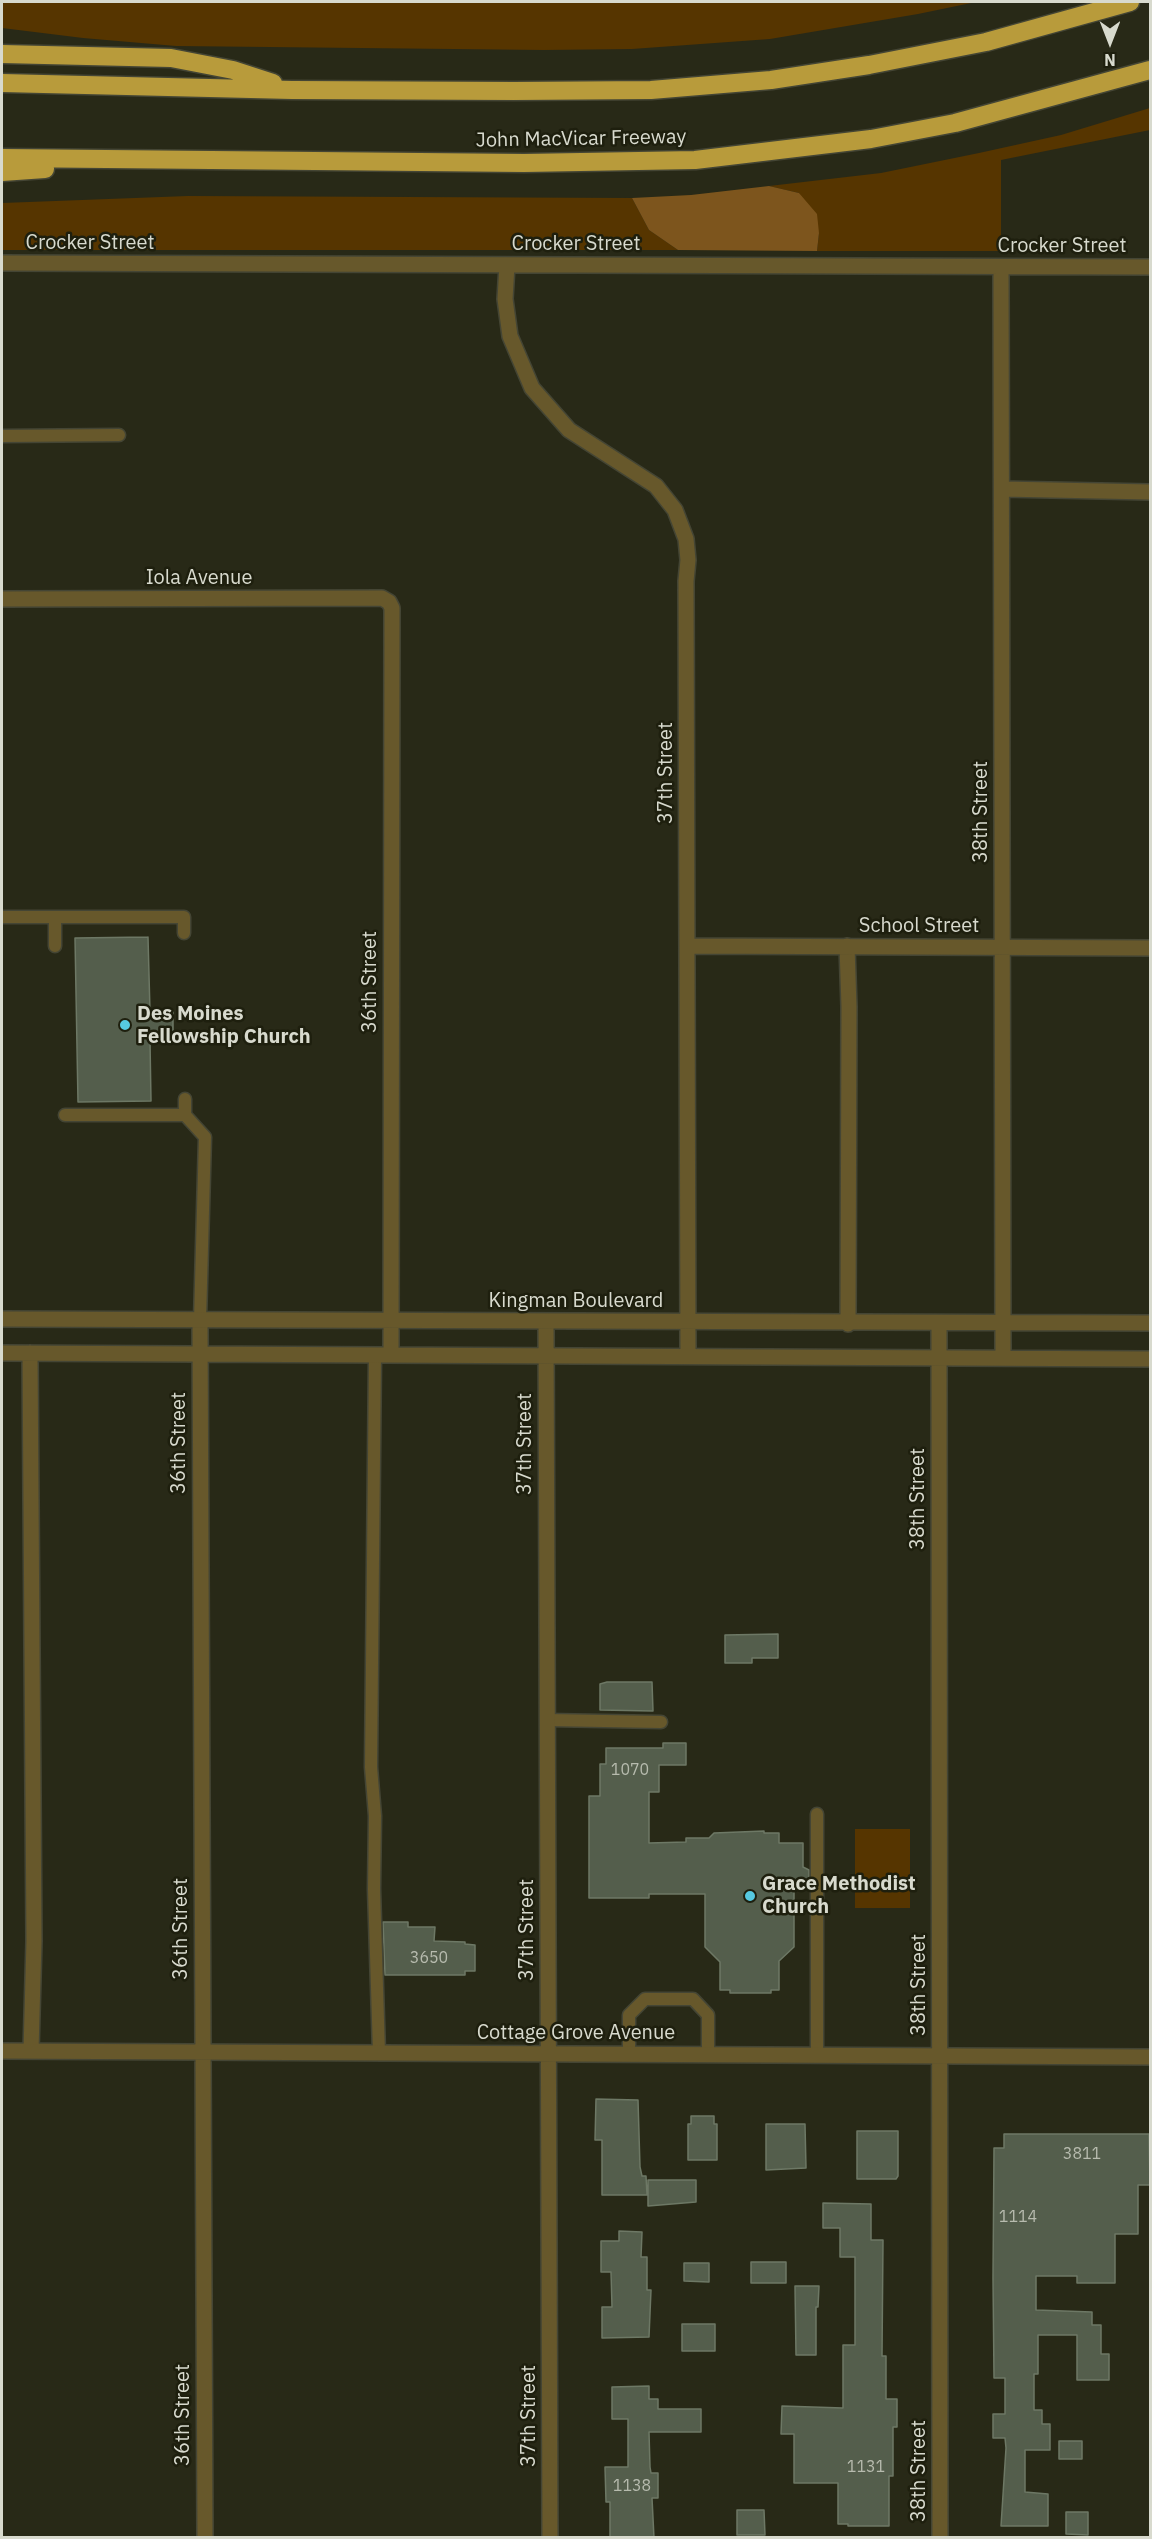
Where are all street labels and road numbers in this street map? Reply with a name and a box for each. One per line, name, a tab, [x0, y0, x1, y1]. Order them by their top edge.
street label: John MacVicar Freeway	[475, 125, 687, 153]
street label: Crocker Street	[25, 231, 155, 255]
street label: Crocker Street	[511, 232, 641, 256]
street label: Crocker Street	[997, 234, 1127, 258]
street label: Iola Avenue	[146, 566, 252, 590]
street label: 37th Street	[654, 722, 678, 824]
street label: 38th Street	[969, 761, 993, 863]
street label: School Street	[859, 914, 979, 938]
street label: 36th Street	[358, 931, 382, 1033]
street label: Kingman Boulevard	[489, 1289, 663, 1313]
street label: 36th Street	[167, 1392, 191, 1494]
street label: 37th Street	[513, 1393, 537, 1495]
street label: 38th Street	[906, 1448, 930, 1550]
street label: 36th Street	[169, 1878, 193, 1980]
street label: 37th Street	[515, 1879, 539, 1981]
street label: 38th Street	[907, 1934, 931, 2036]
street label: Cottage Grove Avenue	[477, 2021, 675, 2045]
street label: 36th Street	[171, 2364, 195, 2466]
street label: 37th Street	[517, 2365, 541, 2467]
street label: 38th Street	[907, 2420, 931, 2522]

